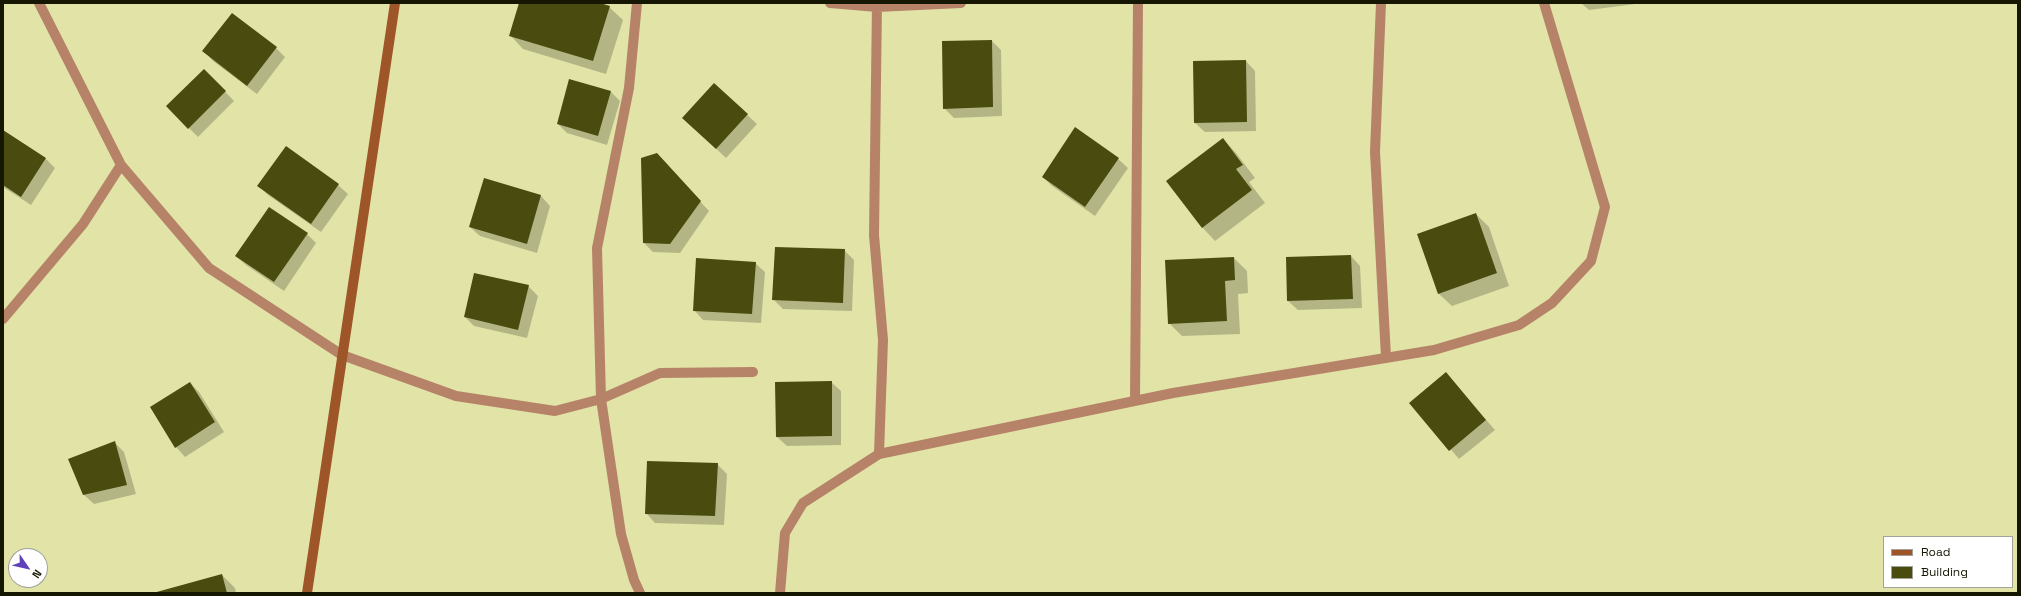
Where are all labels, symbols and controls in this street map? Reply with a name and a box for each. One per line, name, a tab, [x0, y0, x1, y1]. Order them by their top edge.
legend	[1883, 536, 2013, 588]
text: Road	[1921, 544, 1950, 560]
north arrow	[8, 548, 48, 588]
text: Building	[1921, 564, 1968, 580]
text: N	[29, 567, 45, 581]

